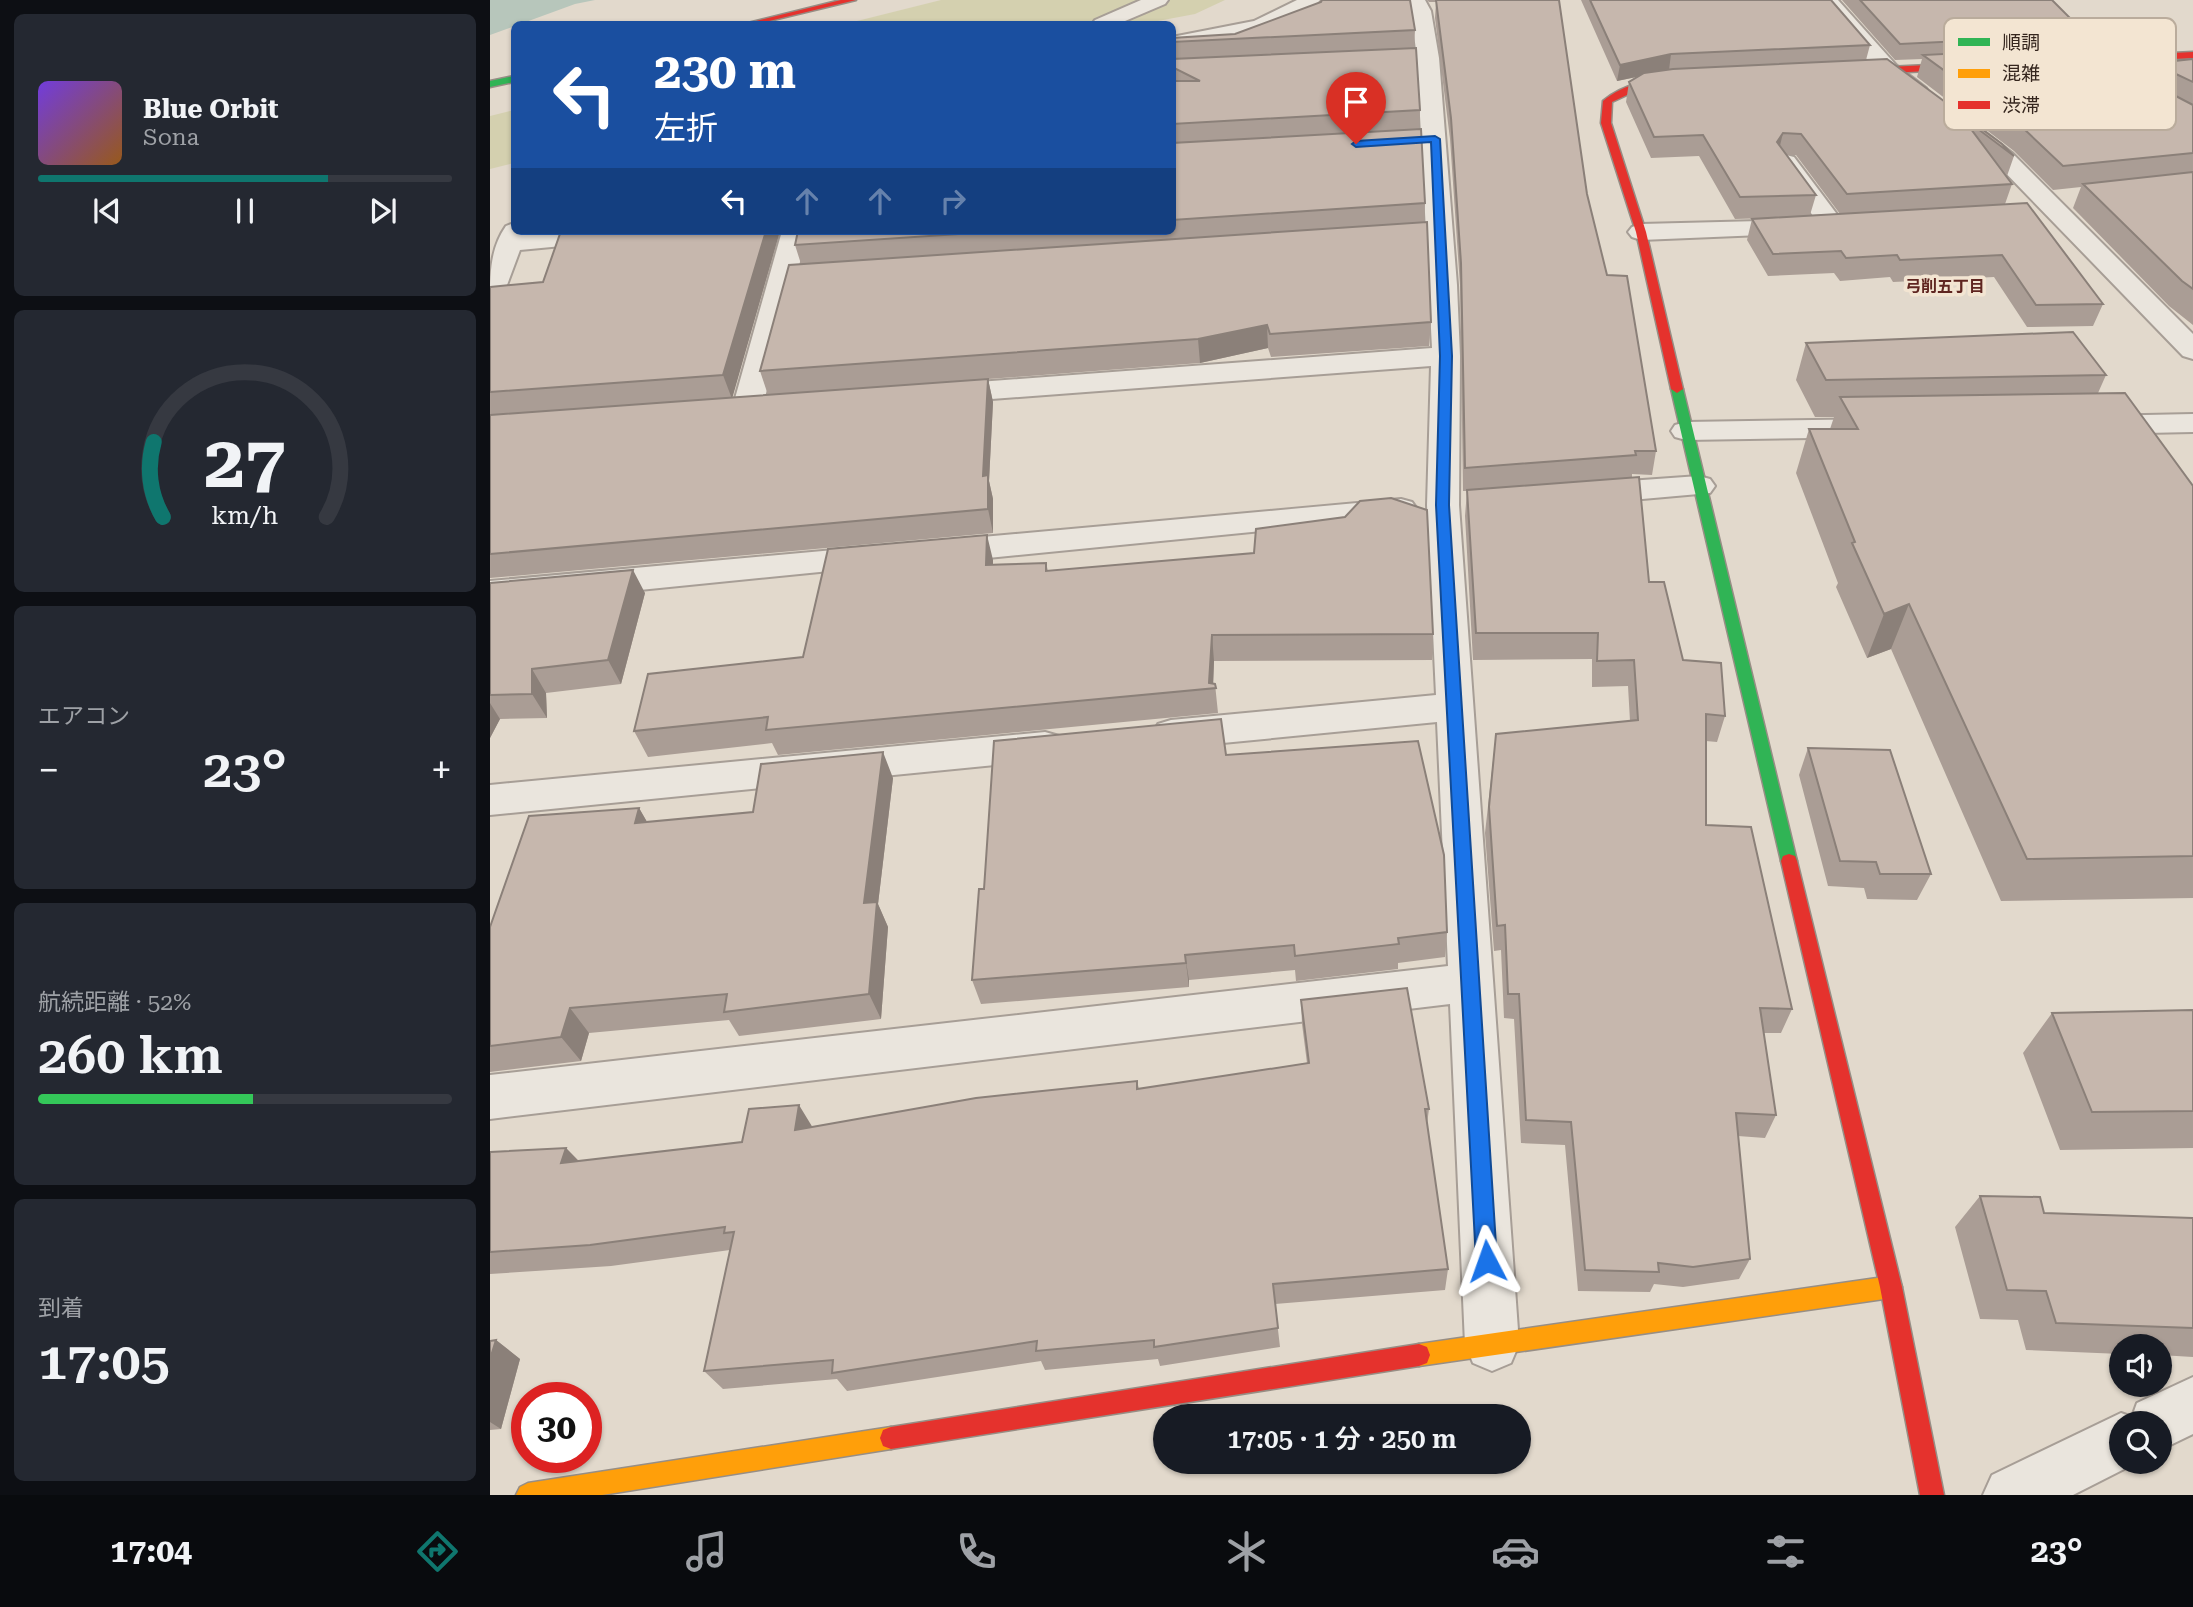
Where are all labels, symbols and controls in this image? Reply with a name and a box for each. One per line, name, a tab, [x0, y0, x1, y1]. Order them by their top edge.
legend	[1944, 18, 2176, 130]
text: 順調	[2002, 31, 2040, 54]
text: 230 m	[654, 43, 796, 100]
icon: left	[539, 49, 630, 140]
text: 混雑	[2002, 62, 2040, 85]
pin	[1326, 72, 1386, 144]
icon: arrive	[1337, 83, 1375, 121]
text: Blue Orbit	[143, 94, 279, 124]
text: 渋滞	[2002, 94, 2040, 117]
text: 左折	[654, 109, 718, 147]
text: Sona	[143, 124, 199, 151]
icon: left	[715, 182, 753, 220]
icon: ahead	[788, 182, 826, 220]
icon: ahead	[861, 182, 899, 220]
icon: right	[934, 182, 972, 220]
icon: previous	[88, 192, 126, 230]
icon: pause	[226, 192, 264, 230]
icon: next	[364, 192, 402, 230]
district label: 弓削五丁目	[1905, 277, 1985, 296]
text: 27	[204, 421, 286, 506]
text: km/h	[212, 501, 278, 530]
text: エアコン	[38, 703, 130, 730]
text: 23°	[203, 739, 287, 800]
text: −	[38, 748, 59, 792]
text: +	[431, 748, 452, 792]
text: 航続距離 · 52%	[38, 989, 191, 1016]
text: 260 km	[38, 1025, 223, 1086]
position arrow	[1450, 1224, 1524, 1298]
text: 到着	[38, 1295, 84, 1322]
text: 17:05	[38, 1331, 170, 1392]
map controls	[2109, 1334, 2172, 1474]
button: sound	[2109, 1334, 2172, 1397]
speed limit sign: 30	[511, 1382, 602, 1473]
button: search	[2109, 1411, 2172, 1474]
text: 17:05 · 1 分 · 250 m	[1227, 1424, 1457, 1454]
icon: directions	[413, 1527, 462, 1576]
icon: music	[682, 1527, 731, 1576]
icon: phone	[952, 1527, 1001, 1576]
icon: climate	[1222, 1527, 1271, 1576]
icon: car	[1491, 1527, 1540, 1576]
icon: filters	[1761, 1527, 1810, 1576]
text: 17:04	[110, 1532, 192, 1570]
text: 23°	[2031, 1532, 2083, 1570]

